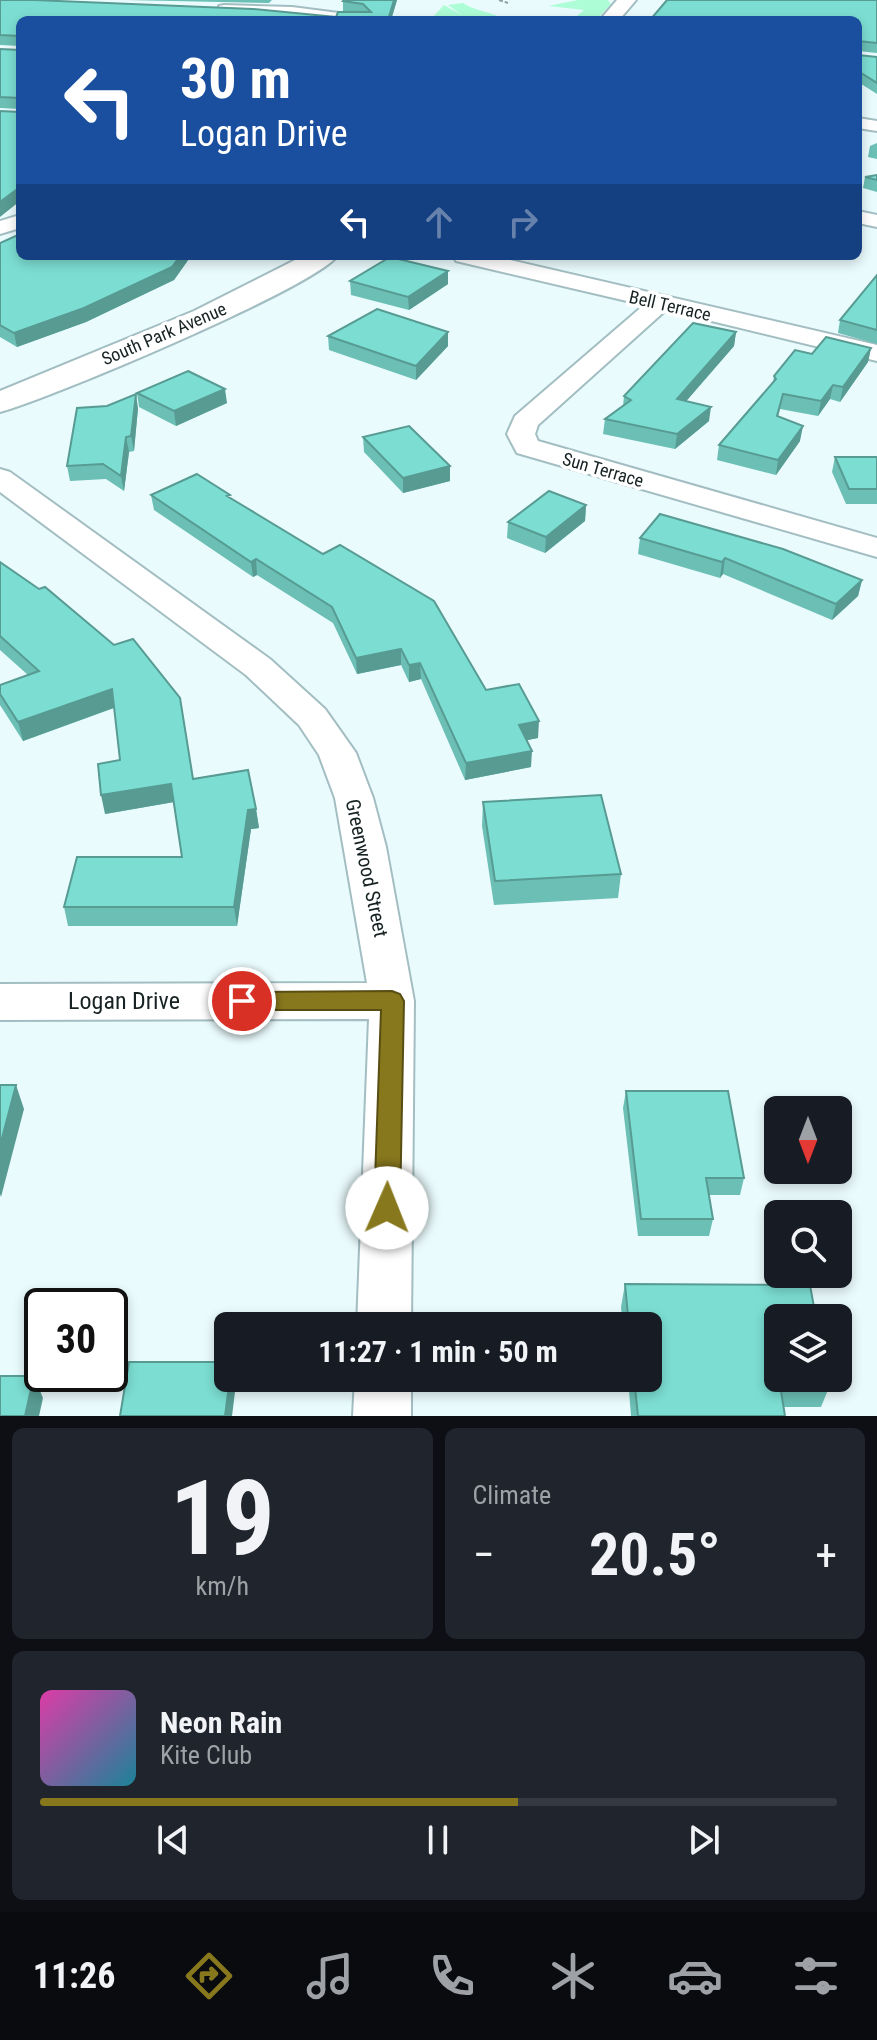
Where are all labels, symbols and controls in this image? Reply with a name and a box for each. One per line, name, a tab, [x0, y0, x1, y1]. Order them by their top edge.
text: 30 m	[180, 46, 291, 112]
icon: left	[48, 48, 152, 152]
text: Logan Drive	[180, 113, 348, 155]
icon: left	[333, 200, 377, 244]
icon: ahead	[417, 200, 461, 244]
icon: right	[501, 200, 545, 244]
street label: Bell Terrace	[627, 286, 713, 325]
street label: South Park Avenue	[98, 298, 229, 369]
street label: Sun Terrace	[560, 448, 646, 491]
street label: Greenwood Street	[341, 797, 393, 939]
pin	[208, 967, 276, 1035]
icon: arrive	[220, 979, 264, 1023]
street label: Logan Drive	[68, 987, 180, 1015]
north arrow	[764, 1096, 852, 1184]
map controls	[764, 1096, 852, 1392]
position arrow	[345, 1166, 429, 1250]
button: search	[764, 1200, 852, 1288]
speed limit sign: 30	[24, 1288, 128, 1392]
button: layers	[764, 1304, 852, 1392]
text: 11:27 · 1 min · 50 m	[318, 1334, 558, 1369]
text: 19	[170, 1458, 275, 1579]
text: Climate	[473, 1480, 551, 1510]
text: 20.5°	[589, 1519, 721, 1590]
text: −	[473, 1529, 495, 1581]
text: +	[815, 1529, 837, 1581]
text: km/h	[196, 1571, 249, 1601]
text: Neon Rain	[160, 1705, 282, 1740]
text: Kite Club	[160, 1740, 252, 1770]
icon: previous	[151, 1818, 195, 1862]
icon: pause	[416, 1818, 460, 1862]
icon: next	[682, 1818, 726, 1862]
icon: directions	[181, 1948, 237, 2004]
icon: music	[302, 1948, 358, 2004]
icon: phone	[424, 1948, 480, 2004]
icon: climate	[545, 1948, 601, 2004]
icon: car	[667, 1948, 723, 2004]
icon: filters	[788, 1948, 844, 2004]
text: 11:26	[33, 1955, 115, 1997]

